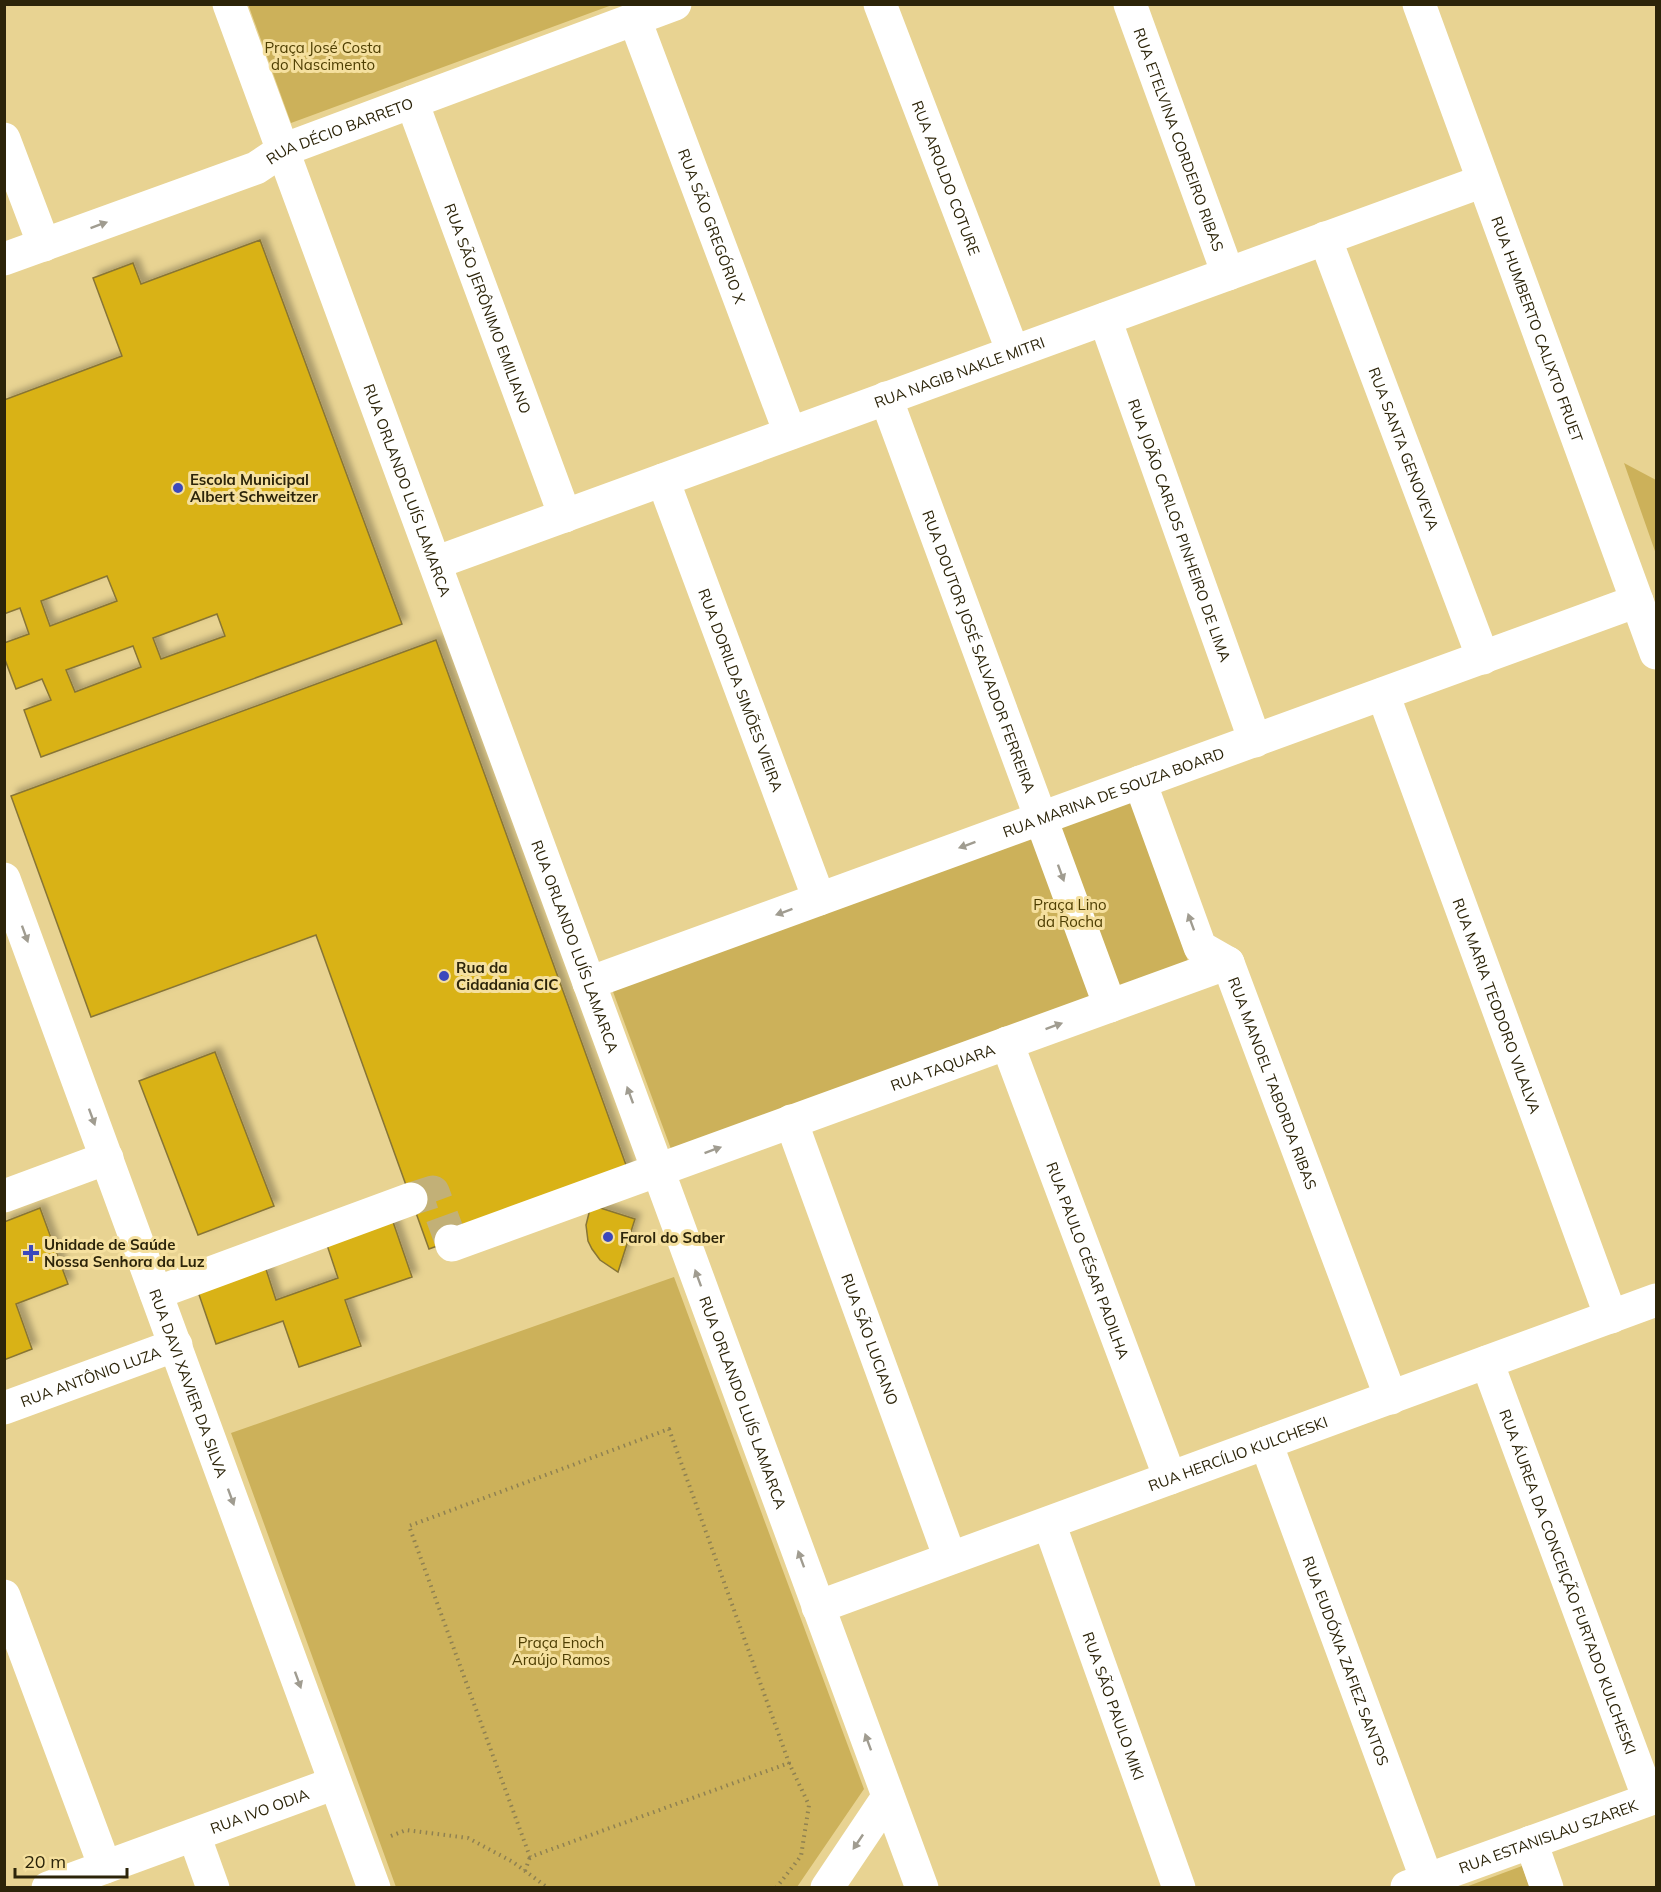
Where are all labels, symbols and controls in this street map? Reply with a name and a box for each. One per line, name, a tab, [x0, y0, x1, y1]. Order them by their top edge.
street label: RUA ETELVINA CORDEIRO RIBAS	[1130, 25, 1228, 254]
park label: Praça José Costa do Nascimento	[264, 38, 382, 74]
street label: RUA DÉCIO BARRETO	[262, 93, 415, 168]
street label: RUA AROLDO COTURE	[908, 98, 985, 258]
street label: RUA SÃO GREGÓRIO X	[675, 146, 750, 306]
street label: RUA SÃO JERÔNIMO EMILIANO	[441, 201, 536, 416]
street label: RUA HUMBERTO CALIXTO FRUET	[1488, 214, 1588, 444]
one-way arrow	[90, 220, 108, 230]
street label: RUA NAGIB NAKLE MITRI	[871, 332, 1047, 412]
street label: RUA SANTA GENOVEVA	[1365, 364, 1444, 533]
street label: RUA ORLANDO LUÍS LAMARCA	[360, 381, 456, 599]
street label: RUA JOÃO CARLOS PINHEIRO DE LIMA	[1125, 396, 1235, 664]
place label: Escola Municipal Albert Schweitzer	[190, 470, 318, 506]
marker: Escola Municipal Albert Schweitzer	[171, 481, 185, 495]
street label: RUA DOUTOR JOSÉ SALVADOR FERREIRA	[919, 507, 1040, 795]
street label: RUA DORILDA SIMÕES VIEIRA	[695, 586, 788, 794]
street label: RUA MARINA DE SOUZA BOARD	[1000, 743, 1227, 841]
street label: RUA ORLANDO LUÍS LAMARCA	[528, 837, 623, 1055]
one-way arrow	[958, 841, 976, 851]
one-way arrow	[1057, 864, 1066, 882]
park label: Praça Lino da Rocha	[1033, 895, 1107, 931]
street label: RUA MARIA TEODORO VILALVA	[1449, 895, 1545, 1116]
one-way arrow	[775, 907, 793, 917]
one-way arrow	[1186, 913, 1196, 931]
one-way arrow	[20, 925, 30, 943]
place label: Rua da Cidadania CIC	[456, 958, 559, 994]
marker: Rua da Cidadania CIC	[437, 969, 451, 983]
street label: RUA MANOEL TABORDA RIBAS	[1224, 974, 1321, 1192]
one-way arrow	[1045, 1020, 1063, 1030]
street label: RUA TAQUARA	[888, 1039, 997, 1094]
one-way arrow	[625, 1085, 635, 1103]
one-way arrow	[87, 1108, 97, 1126]
one-way arrow	[704, 1145, 722, 1154]
street label: RUA PAULO CÉSAR PADILHA	[1043, 1159, 1134, 1362]
place label: Farol do Saber	[620, 1228, 725, 1247]
marker: Farol do Saber	[601, 1230, 615, 1244]
place label: Unidade de Saúde Nossa Senhora da Luz	[44, 1235, 205, 1271]
marker: Unidade de Saúde Nossa Senhora da Luz	[22, 1244, 40, 1262]
one-way arrow	[692, 1268, 702, 1286]
street label: RUA SÃO LUCIANO	[838, 1271, 903, 1407]
street label: RUA DAVI XAVIER DA SILVA	[146, 1286, 232, 1480]
street label: RUA ORLANDO LUÍS LAMARCA	[696, 1293, 791, 1511]
street label: RUA ANTÔNIO LUZA	[18, 1342, 163, 1411]
street label: RUA ÁUREA DA CONCEIÇÃO FURTADO KULCHESKI	[1496, 1406, 1641, 1757]
street label: RUA HERCÍLIO KULCHESKI	[1145, 1412, 1330, 1495]
one-way arrow	[227, 1488, 236, 1506]
one-way arrow	[796, 1550, 805, 1568]
street label: RUA EUDÓXIA ZAFIEZ SANTOS	[1299, 1553, 1393, 1768]
street label: RUA SÃO PAULO MIKI	[1079, 1629, 1149, 1782]
park label: Praça Enoch Araújo Ramos	[512, 1633, 610, 1669]
one-way arrow	[294, 1671, 303, 1689]
one-way arrow	[863, 1733, 873, 1751]
street label: RUA IVO ODIA	[207, 1784, 311, 1837]
street label: RUA ESTANISLAU SZAREK	[1456, 1795, 1641, 1877]
one-way arrow	[852, 1834, 864, 1850]
scale bar	[15, 1841, 128, 1879]
text: 20 m	[24, 1850, 66, 1873]

